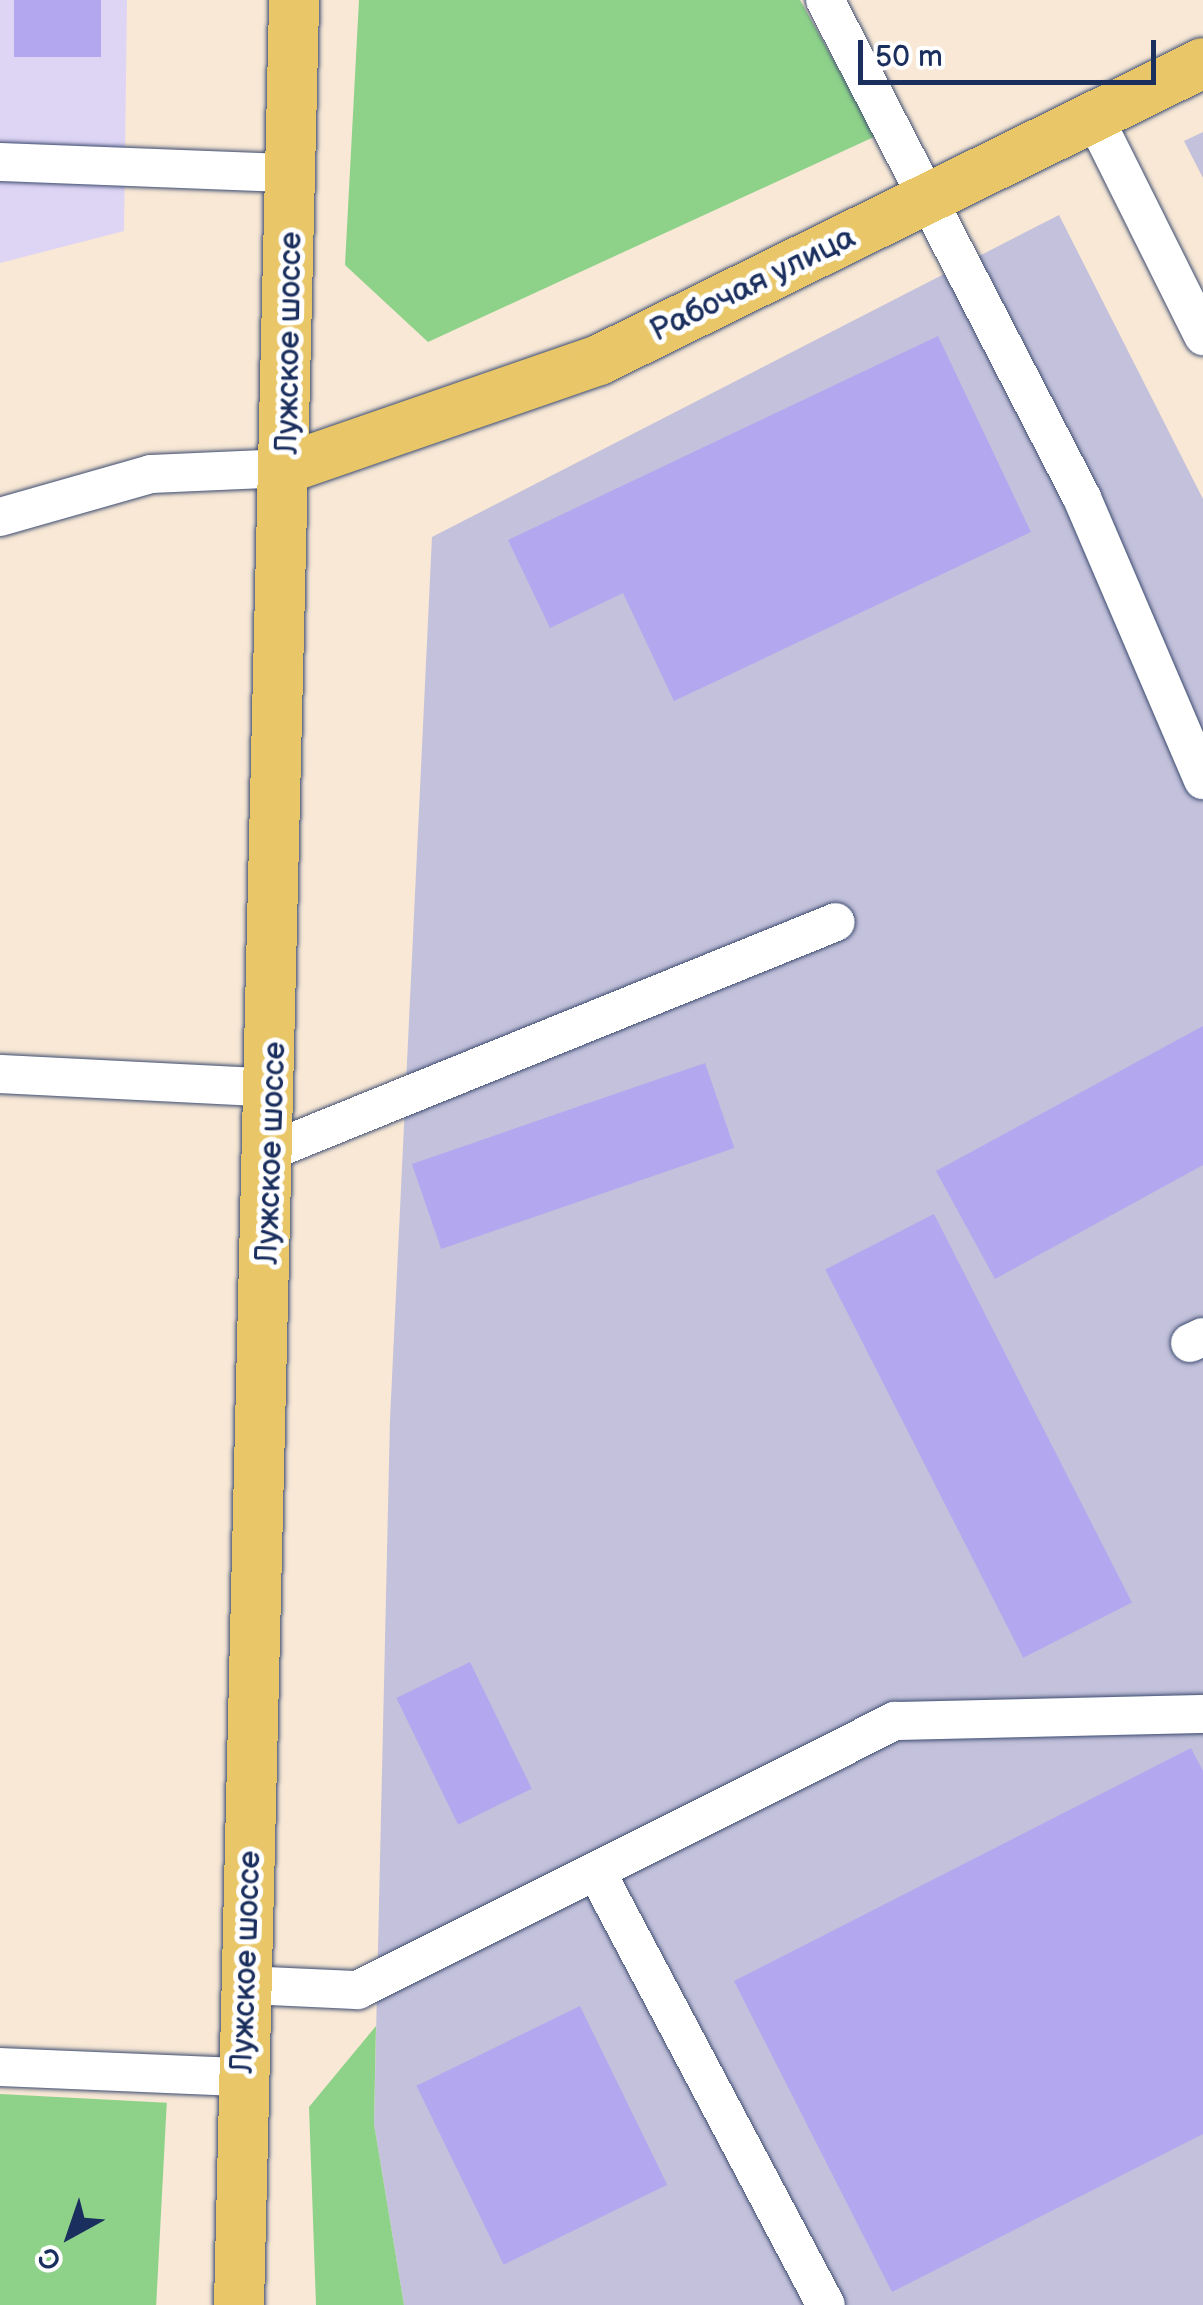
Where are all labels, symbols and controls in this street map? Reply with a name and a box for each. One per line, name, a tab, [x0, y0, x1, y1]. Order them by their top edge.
scale bar	[863, 20, 1160, 82]
text: 50 m	[875, 39, 943, 75]
street label: Рабочая улица	[644, 219, 862, 351]
street label: Лужское шоссе	[269, 231, 311, 455]
street label: Лужское шоссе	[249, 1041, 295, 1265]
street label: Лужское шоссе	[224, 1850, 270, 2074]
north arrow	[20, 2185, 120, 2285]
text: С	[32, 2239, 68, 2277]

